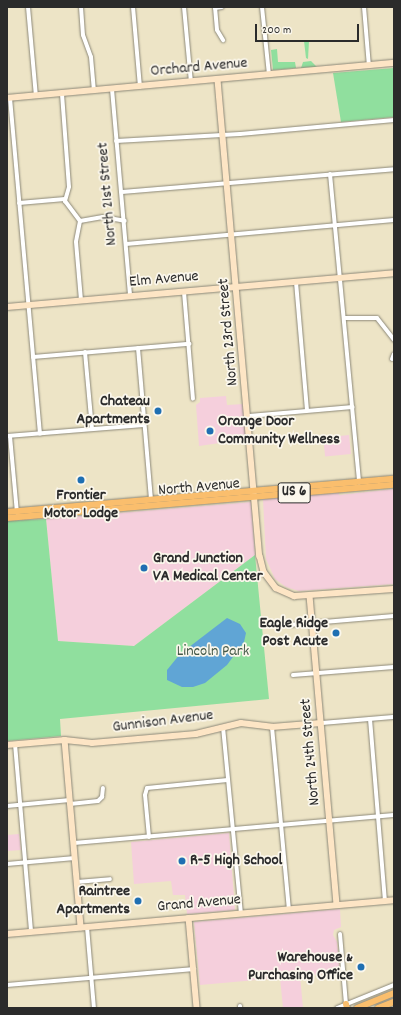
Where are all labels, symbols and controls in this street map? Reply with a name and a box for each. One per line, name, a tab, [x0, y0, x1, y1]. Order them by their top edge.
scale bar	[257, 16, 361, 42]
text: 200 m	[262, 22, 291, 39]
street label: Orchard Avenue	[150, 54, 248, 82]
street label: North 21st Street	[94, 142, 122, 246]
street label: Elm Avenue	[129, 267, 199, 293]
street label: North 23rd Street	[215, 277, 243, 387]
place label: Chateau Apartments	[76, 392, 150, 430]
marker: Chateau Apartments	[153, 406, 163, 416]
place label: Orange Door Community Wellness	[218, 412, 340, 450]
marker: Orange Door Community Wellness	[205, 426, 215, 436]
marker: Frontier Motor Lodge	[76, 475, 86, 485]
street label: North Avenue	[158, 475, 240, 501]
road number: US 6	[277, 480, 311, 506]
place label: Frontier Motor Lodge	[44, 486, 118, 524]
place label: Grand Junction VA Medical Center	[153, 549, 263, 587]
marker: Grand Junction VA Medical Center	[138, 562, 150, 574]
place label: Eagle Ridge Post Acute	[259, 614, 328, 652]
marker: Eagle Ridge Post Acute	[331, 628, 341, 638]
park label: Lincoln Park	[177, 642, 249, 662]
street label: North 24th Street	[297, 698, 325, 806]
street label: Gunnison Avenue	[112, 706, 214, 738]
place label: R-5 High School	[190, 851, 282, 871]
marker: R-5 High School	[177, 856, 187, 866]
place label: Raintree Apartments	[56, 882, 130, 920]
street label: Grand Avenue	[156, 891, 242, 917]
marker: Raintree Apartments	[133, 896, 143, 906]
place label: Warehouse & Purchasing Office	[248, 948, 353, 986]
marker: Warehouse & Purchasing Office	[356, 962, 366, 972]

